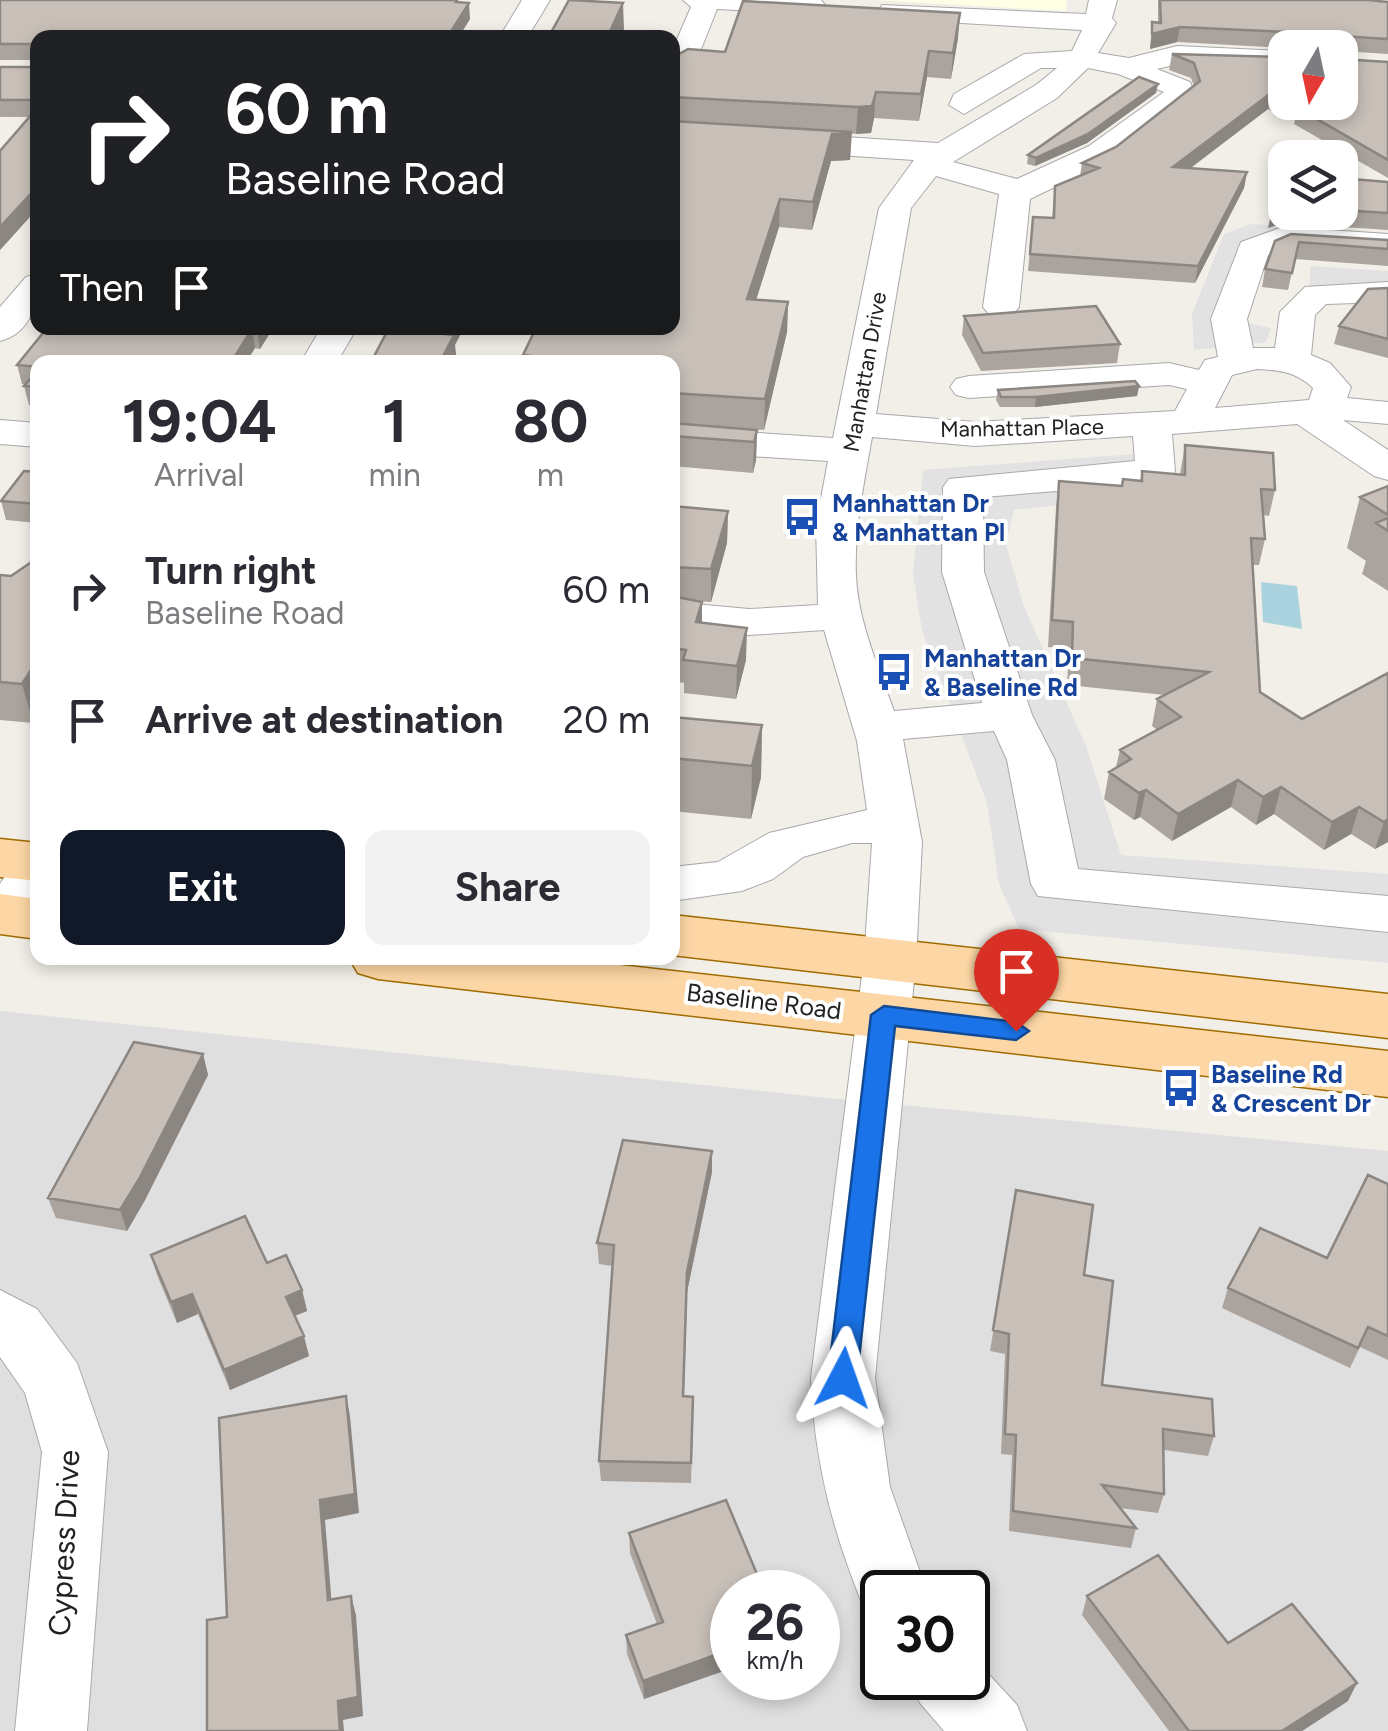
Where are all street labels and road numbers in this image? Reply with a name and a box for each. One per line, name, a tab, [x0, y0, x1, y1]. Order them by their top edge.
street label: Manhattan Drive	[838, 290, 892, 454]
street label: Manhattan Place	[940, 413, 1104, 443]
street label: Baseline Road	[685, 977, 843, 1025]
street label: Cypress Drive	[41, 1449, 87, 1637]

